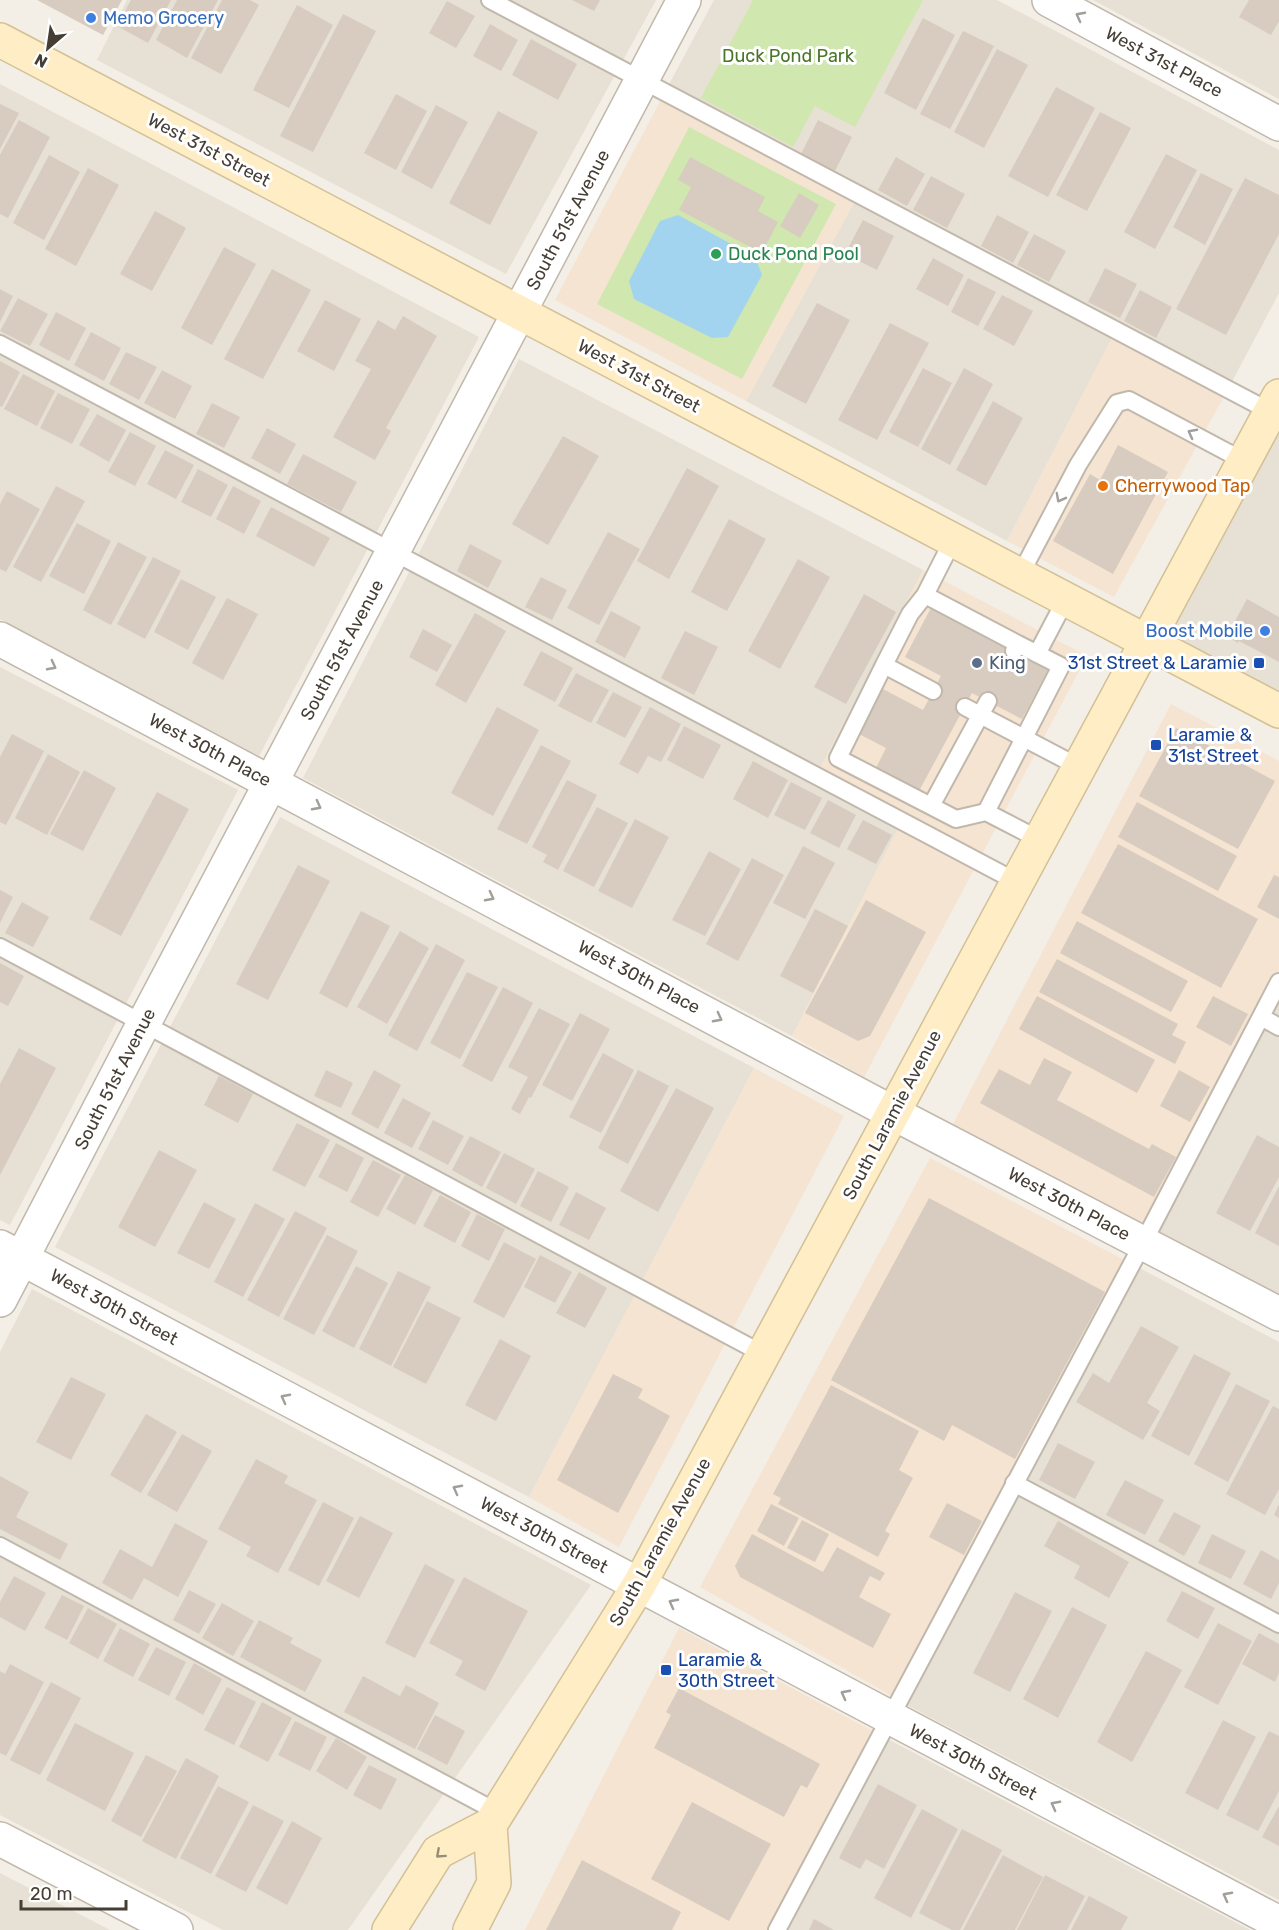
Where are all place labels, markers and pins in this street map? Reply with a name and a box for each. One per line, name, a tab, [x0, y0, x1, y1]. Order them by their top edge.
place label: Memo Grocery	[103, 7, 224, 29]
marker: Memo Grocery	[84, 11, 98, 25]
place label: Duck Pond Pool	[728, 243, 859, 265]
marker: Duck Pond Pool	[709, 247, 723, 261]
place label: Cherrywood Tap	[1115, 475, 1251, 497]
marker: Cherrywood Tap	[1096, 479, 1110, 493]
place label: Boost Mobile	[1146, 620, 1253, 642]
marker: Boost Mobile	[1258, 624, 1272, 638]
place label: King	[989, 652, 1026, 674]
place label: 31st Street & Laramie	[1068, 652, 1247, 674]
marker: King	[970, 656, 984, 670]
marker: 31st Street & Laramie	[1252, 656, 1266, 670]
place label: Laramie & 31st Street	[1168, 724, 1259, 767]
marker: Laramie & 31st Street	[1149, 738, 1163, 752]
place label: Laramie & 30th Street	[678, 1649, 775, 1692]
marker: Laramie & 30th Street	[659, 1663, 673, 1677]

